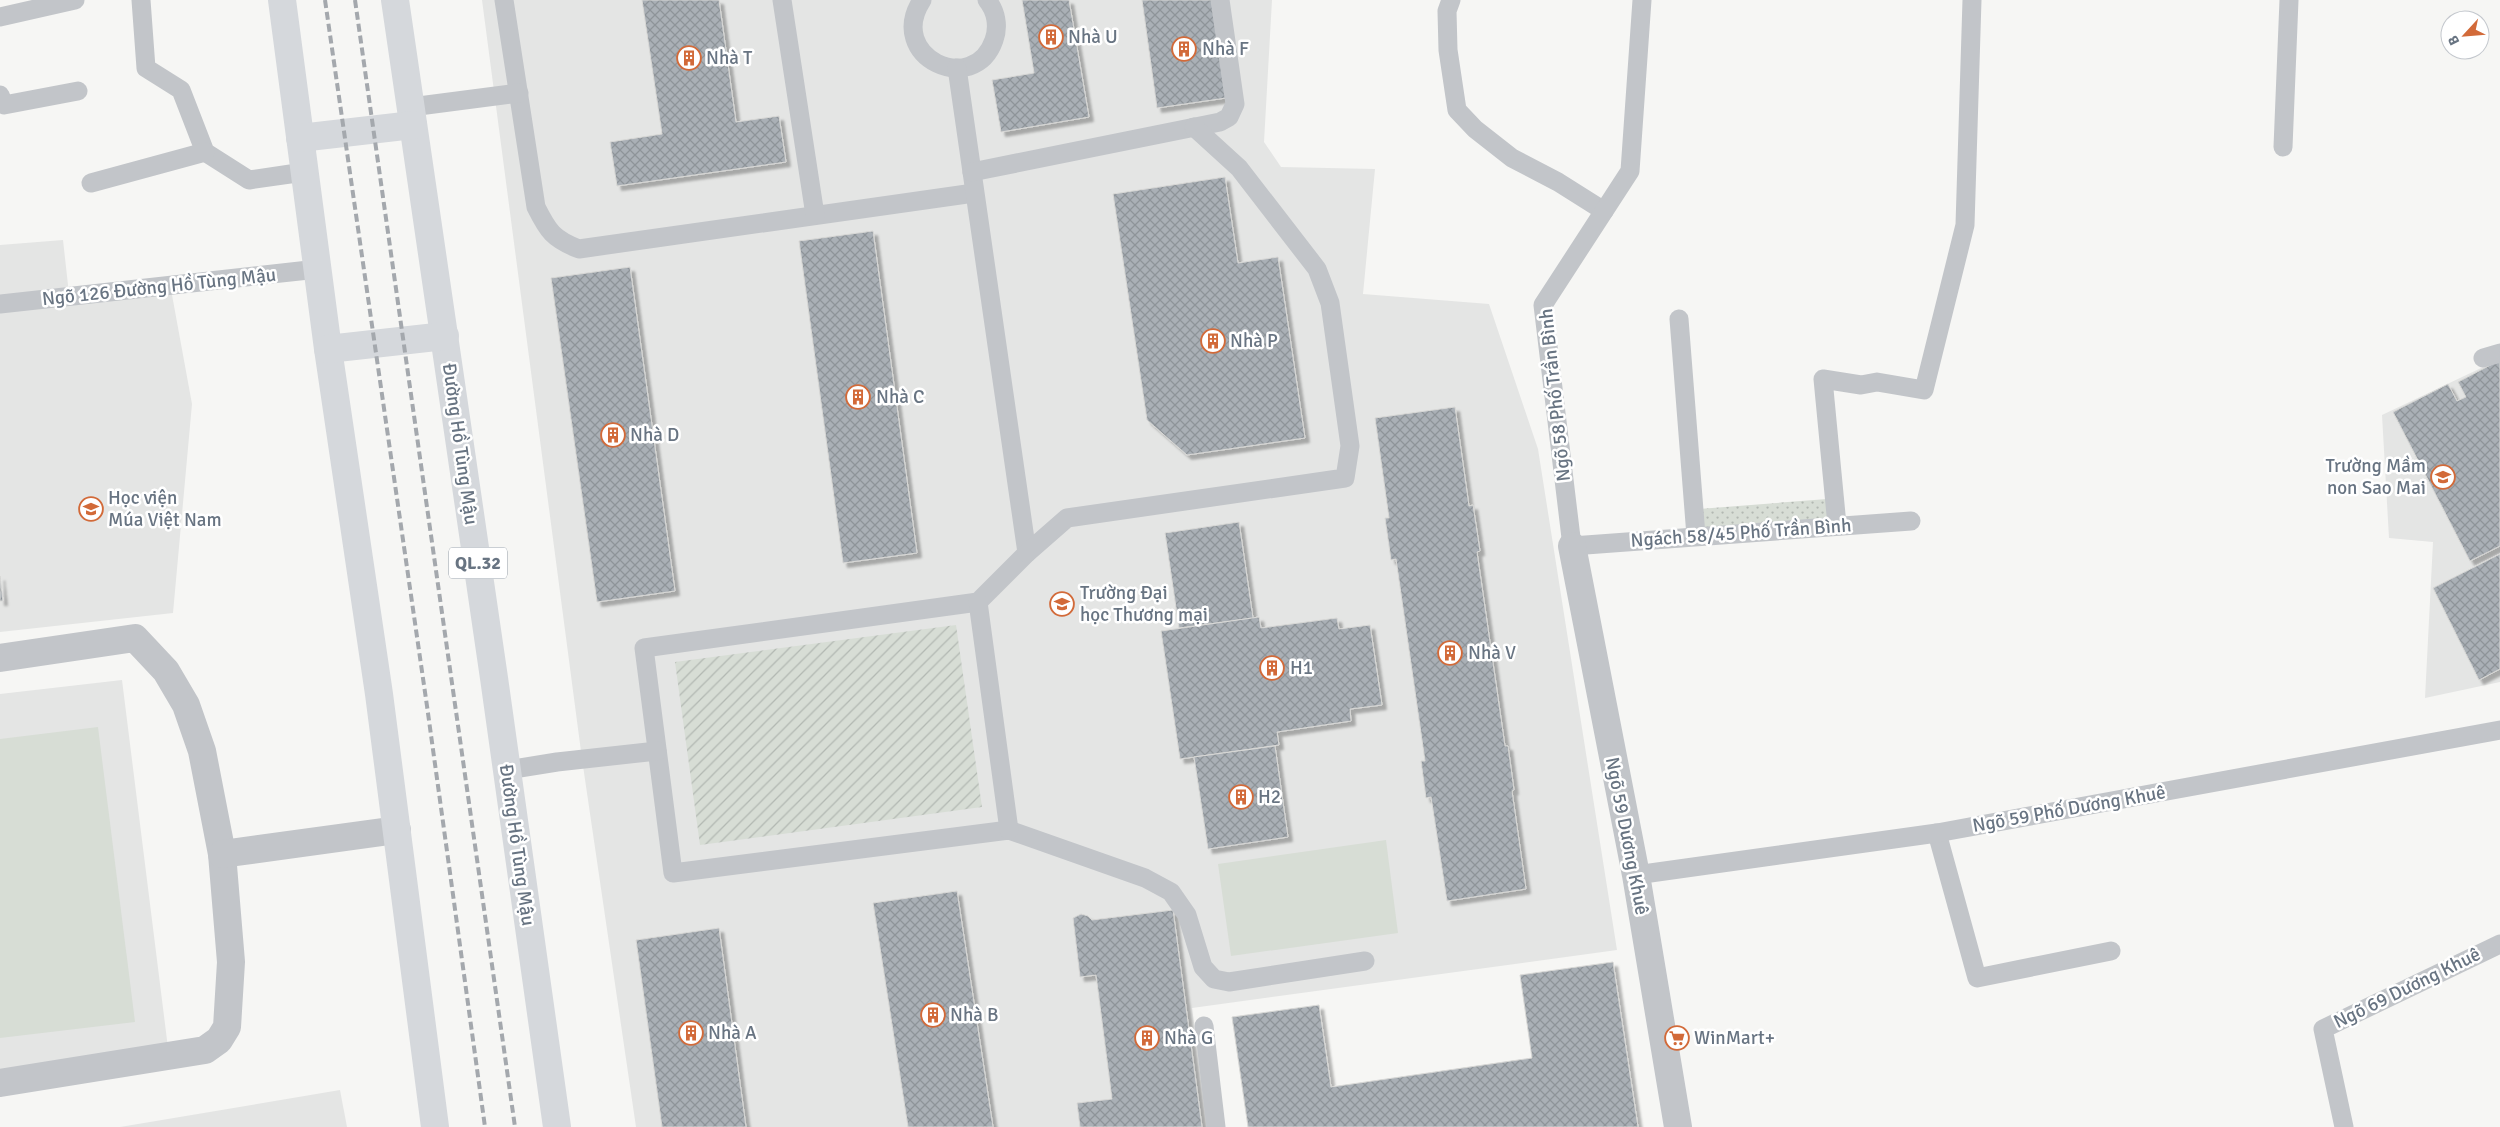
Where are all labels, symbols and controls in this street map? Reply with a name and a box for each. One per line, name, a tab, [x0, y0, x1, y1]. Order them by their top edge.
north arrow	[2440, 10, 2490, 60]
building icon: Nhà U	[1038, 24, 1064, 50]
place label: Nhà U	[1068, 25, 1118, 49]
text: B	[2444, 33, 2463, 48]
building icon: Nhà F	[1171, 36, 1197, 62]
place label: Nhà F	[1202, 37, 1249, 61]
building icon: Nhà T	[676, 45, 702, 71]
place label: Nhà T	[706, 46, 753, 70]
street label: Ngõ 126 Đường Hồ Tùng Mậu	[41, 263, 277, 311]
street label: Ngõ 58 Phố Trần Bình	[1534, 307, 1576, 483]
building icon: Nhà P	[1200, 328, 1226, 354]
place label: Nhà P	[1230, 329, 1278, 353]
street label: Đường Hồ Tùng Mậu	[437, 362, 483, 526]
building icon: Nhà C	[845, 384, 871, 410]
place label: Nhà C	[876, 385, 925, 409]
building icon: Nhà D	[600, 422, 626, 448]
place label: Nhà D	[630, 423, 679, 447]
place label: Trường Mầm non Sao Mai	[2326, 454, 2426, 500]
school or university icon: Trường Mầm non Sao Mai	[2430, 464, 2456, 490]
place label: Học viện Múa Việt Nam	[108, 486, 222, 532]
school or university icon: Học viện Múa Việt Nam	[78, 496, 104, 522]
street label: Ngách 58/45 Phố Trần Bình	[1630, 513, 1852, 553]
road number: QL.32	[449, 548, 507, 578]
place label: Trường Đại học Thương mại	[1080, 581, 1208, 627]
school or university icon: Trường Đại học Thương mại	[1049, 591, 1075, 617]
building icon: Nhà V	[1437, 640, 1463, 666]
place label: Nhà V	[1468, 641, 1516, 665]
building icon: H1	[1259, 655, 1285, 681]
place label: H1	[1290, 656, 1313, 680]
street label: Ngõ 59 Dương Khuê	[1600, 755, 1654, 917]
street label: Đường Hồ Tùng Mậu	[494, 763, 540, 927]
street label: Ngõ 59 Phố Dương Khuê	[1971, 780, 2167, 838]
building icon: H2	[1228, 784, 1254, 810]
place label: H2	[1258, 785, 1281, 809]
street label: Ngõ 69 Dương Khuê	[2330, 942, 2484, 1034]
building icon: Nhà B	[920, 1002, 946, 1028]
place label: Nhà B	[950, 1003, 999, 1027]
building icon: Nhà A	[678, 1020, 704, 1046]
place label: Nhà A	[708, 1021, 757, 1045]
building icon: Nhà G	[1134, 1025, 1160, 1051]
supermarket icon: WinMart+	[1664, 1025, 1690, 1051]
place label: Nhà G	[1164, 1026, 1213, 1050]
place label: WinMart+	[1694, 1026, 1775, 1050]

